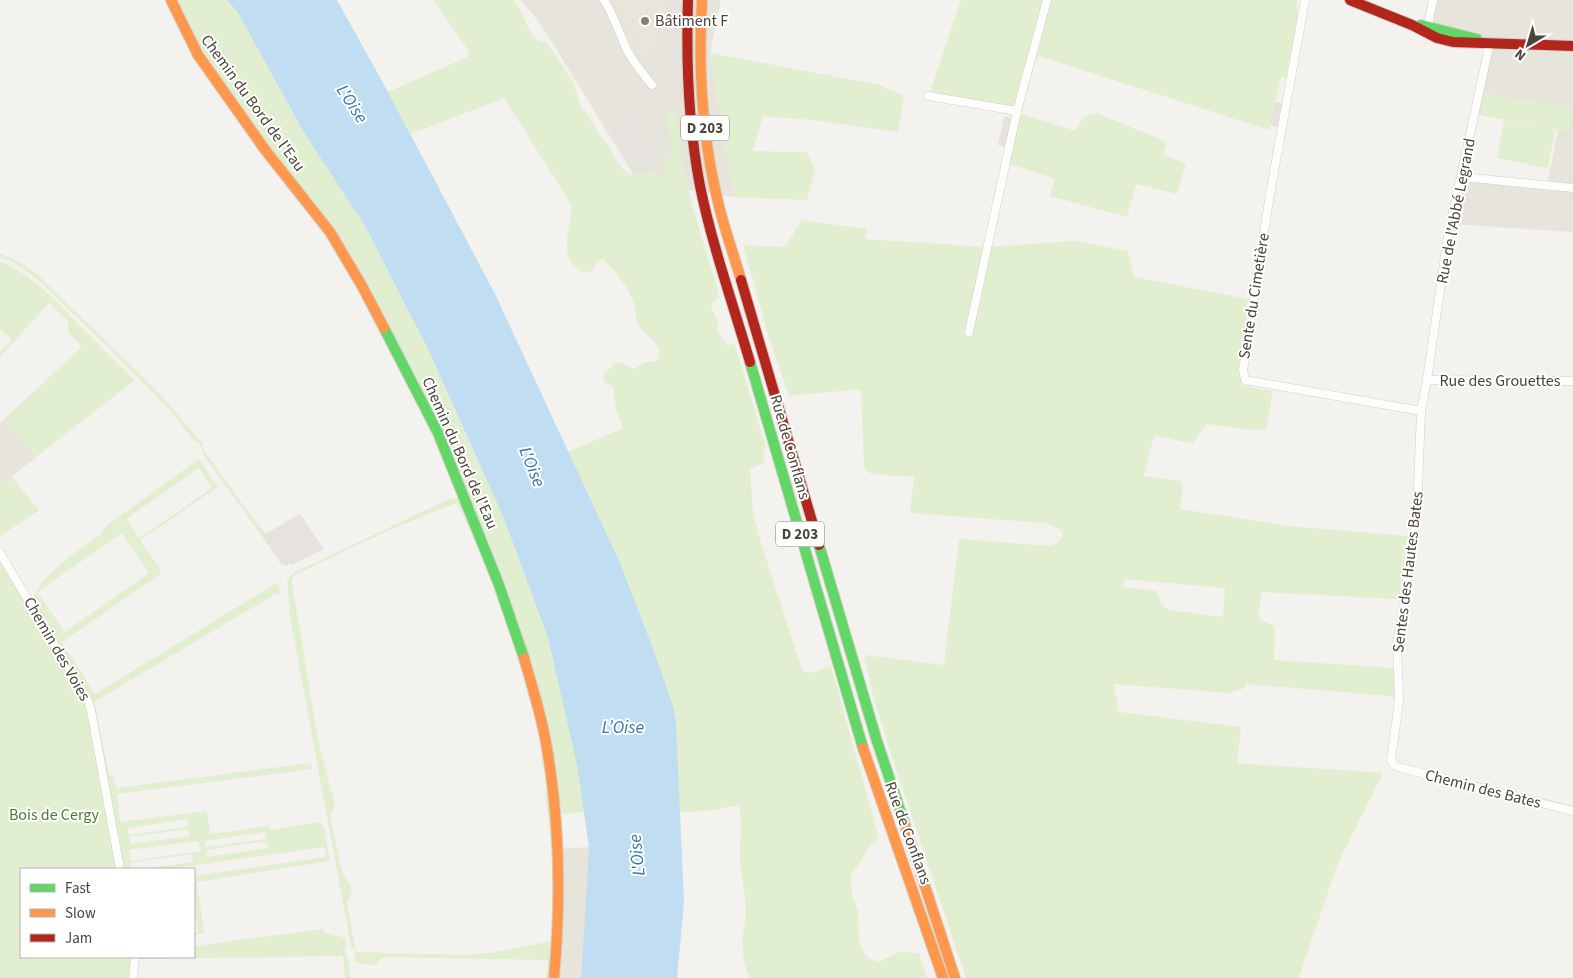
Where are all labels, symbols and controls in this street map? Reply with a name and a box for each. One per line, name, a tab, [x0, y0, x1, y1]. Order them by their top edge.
place label: Bâtiment F	[655, 10, 728, 32]
marker: Bâtiment F	[639, 15, 651, 27]
north arrow	[1503, 20, 1553, 70]
street label: Chemin du Bord de l'Eau	[196, 30, 310, 176]
text: N	[1511, 44, 1530, 65]
water label: L'Oise	[330, 80, 374, 129]
road number: D 203	[681, 116, 729, 140]
street label: Rue de l'Abbé Legrand	[1431, 136, 1481, 286]
street label: Sente du Cimetière	[1233, 231, 1275, 360]
street label: Rue des Grouettes	[1440, 370, 1561, 392]
street label: Chemin du Bord de l'Eau	[416, 373, 504, 533]
street label: Rue de Conflans	[765, 392, 816, 502]
water label: L'Oise	[513, 443, 552, 491]
street label: Sentes des Hautes Bates	[1387, 490, 1429, 654]
road number: D 203	[776, 522, 824, 546]
street label: Chemin des Voies	[18, 593, 96, 705]
water label: L’Oise	[602, 715, 645, 740]
street label: Chemin des Bates	[1423, 764, 1544, 814]
street label: Rue de Conflans	[879, 779, 937, 888]
park label: Bois de Cergy	[9, 804, 100, 826]
water label: L'Oise	[622, 833, 652, 877]
legend	[20, 868, 195, 958]
text: Fast	[65, 878, 91, 899]
text: Slow	[65, 903, 96, 924]
text: Jam	[65, 928, 92, 949]

